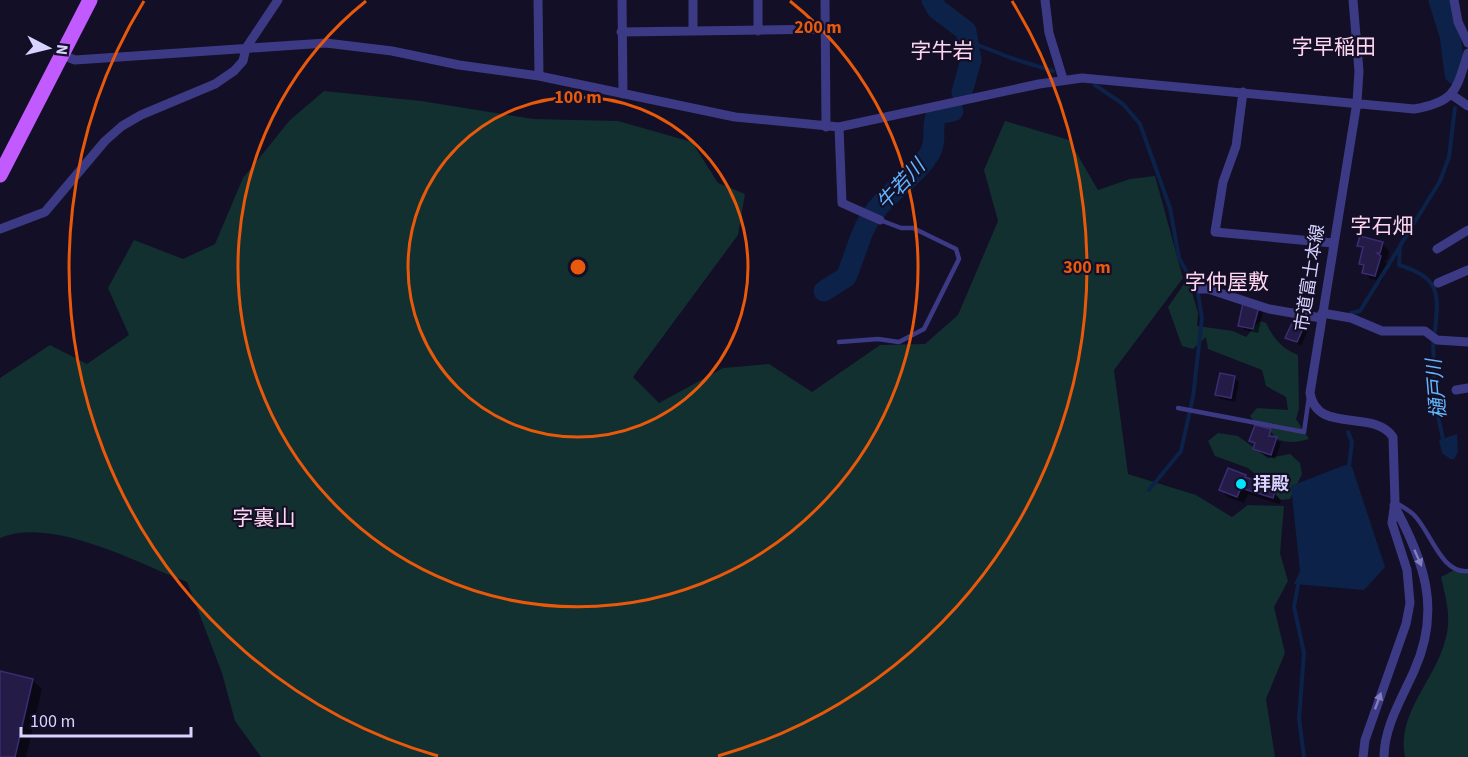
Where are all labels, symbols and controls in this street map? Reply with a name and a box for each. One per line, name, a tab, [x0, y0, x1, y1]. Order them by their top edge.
text: 200 m	[794, 15, 842, 40]
north arrow	[18, 18, 78, 78]
district label: 字早稲田	[1292, 32, 1376, 62]
district label: 字牛岩	[911, 36, 974, 66]
text: N	[50, 43, 73, 56]
text: 100 m	[554, 85, 602, 110]
water label: 牛若川	[870, 152, 933, 216]
district label: 字石畑	[1351, 211, 1414, 241]
street label: 市道富士本線	[1289, 223, 1331, 333]
text: 300 m	[1063, 255, 1111, 280]
centre of rings	[568, 257, 588, 277]
district label: 字仲屋敷	[1185, 267, 1269, 297]
water label: 樋戸川	[1420, 356, 1454, 420]
place label: 拝殿	[1253, 472, 1289, 497]
marker: 拝殿	[1234, 477, 1248, 491]
district label: 字裏山	[233, 503, 296, 533]
one-way arrow	[1413, 550, 1423, 568]
one-way arrow	[1374, 692, 1384, 710]
scale bar	[21, 700, 190, 738]
text: 100 m	[30, 709, 75, 734]

